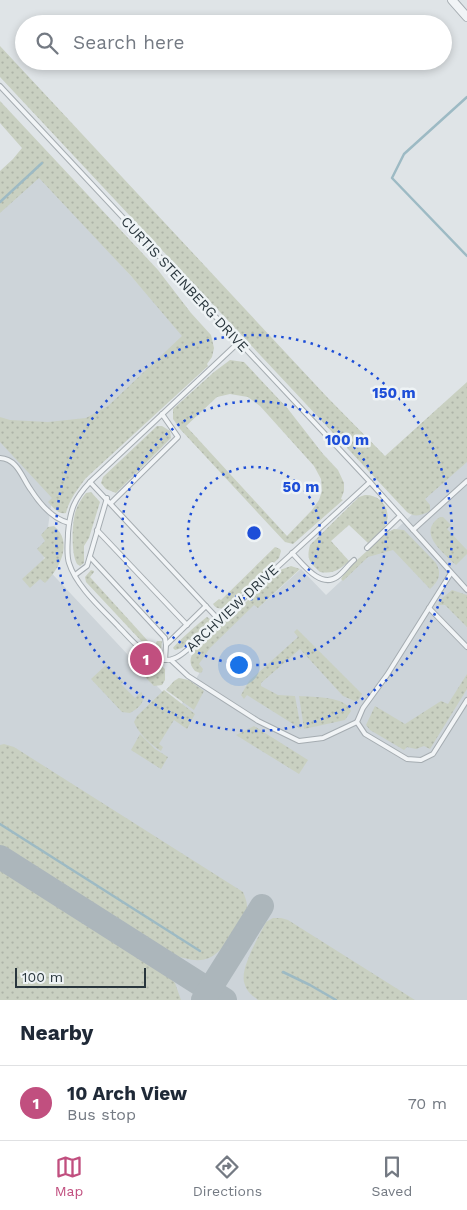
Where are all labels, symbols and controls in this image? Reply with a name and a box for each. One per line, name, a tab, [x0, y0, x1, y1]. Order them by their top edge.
search box	[15, 15, 452, 70]
icon: search	[33, 29, 61, 57]
text: Search here	[73, 31, 184, 54]
street label: CURTIS STEINBERG DRIVE	[118, 213, 252, 355]
text: 150 m	[372, 384, 416, 402]
text: 100 m	[325, 431, 369, 449]
text: 50 m	[283, 478, 319, 496]
centre of rings	[245, 524, 263, 542]
street label: ARCHVIEW DRIVE	[183, 561, 281, 655]
pin: 1	[130, 640, 162, 678]
your location	[226, 652, 252, 678]
scale bar	[15, 965, 146, 988]
text: 100 m	[22, 969, 63, 985]
text: Nearby	[20, 1020, 93, 1045]
text: 10 Arch View	[67, 1082, 187, 1105]
text: 1	[33, 1094, 39, 1113]
text: 70 m	[408, 1094, 447, 1113]
text: Bus stop	[67, 1105, 136, 1124]
tab: Map	[55, 1153, 83, 1199]
tab: Directions	[193, 1153, 262, 1199]
tab: Saved	[372, 1153, 412, 1199]

